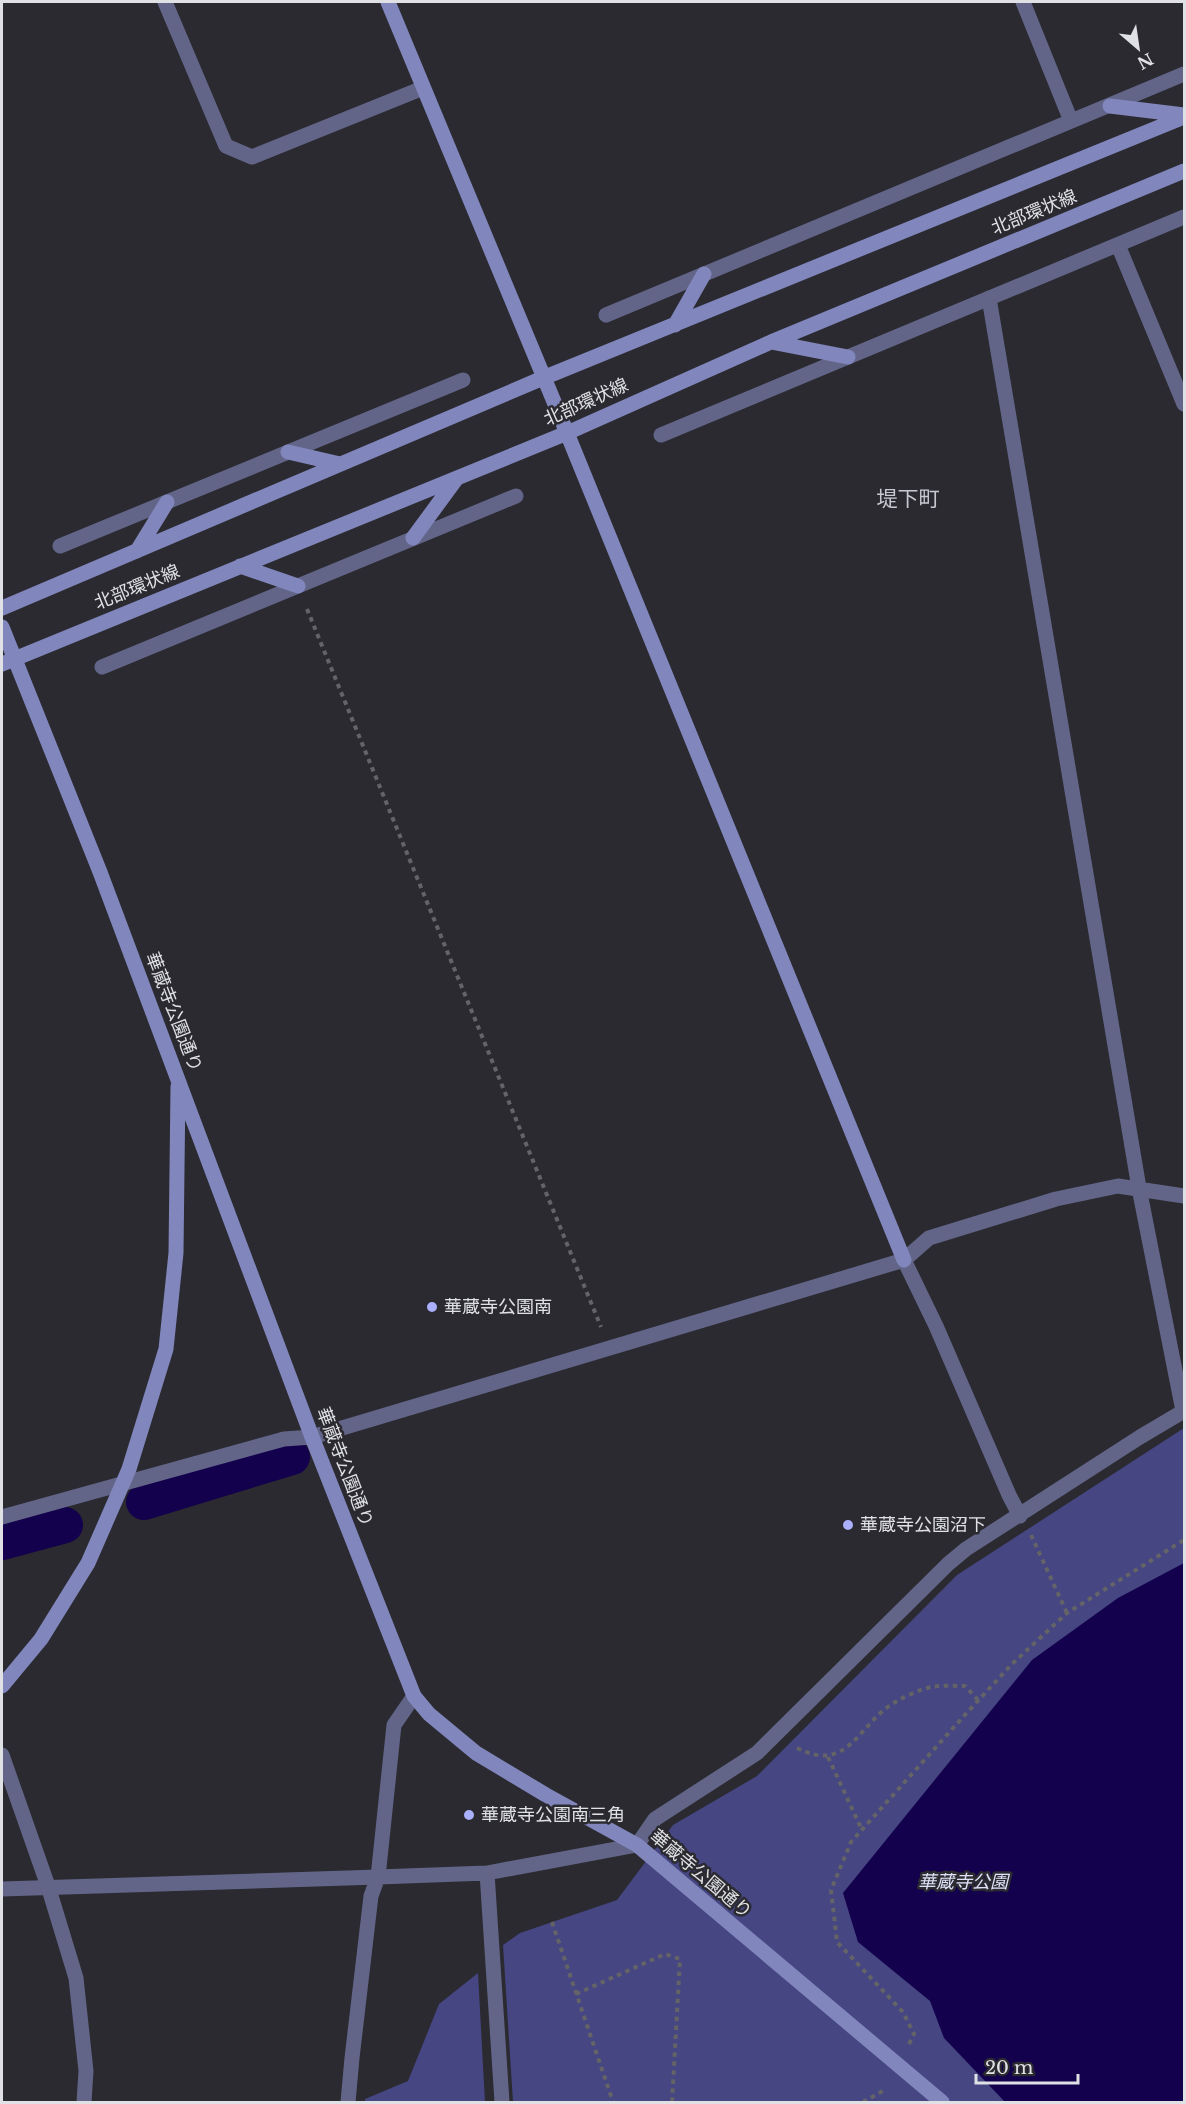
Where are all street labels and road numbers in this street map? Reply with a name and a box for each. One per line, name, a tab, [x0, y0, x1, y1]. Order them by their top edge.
street label: 北部環状線	[988, 185, 1080, 239]
street label: 北部環状線	[540, 374, 632, 430]
street label: 北部環状線	[91, 560, 183, 614]
street label: 華蔵寺公園通り	[141, 949, 207, 1075]
street label: 華蔵寺公園通り	[312, 1404, 378, 1530]
street label: 華蔵寺公園通り	[646, 1825, 756, 1923]

